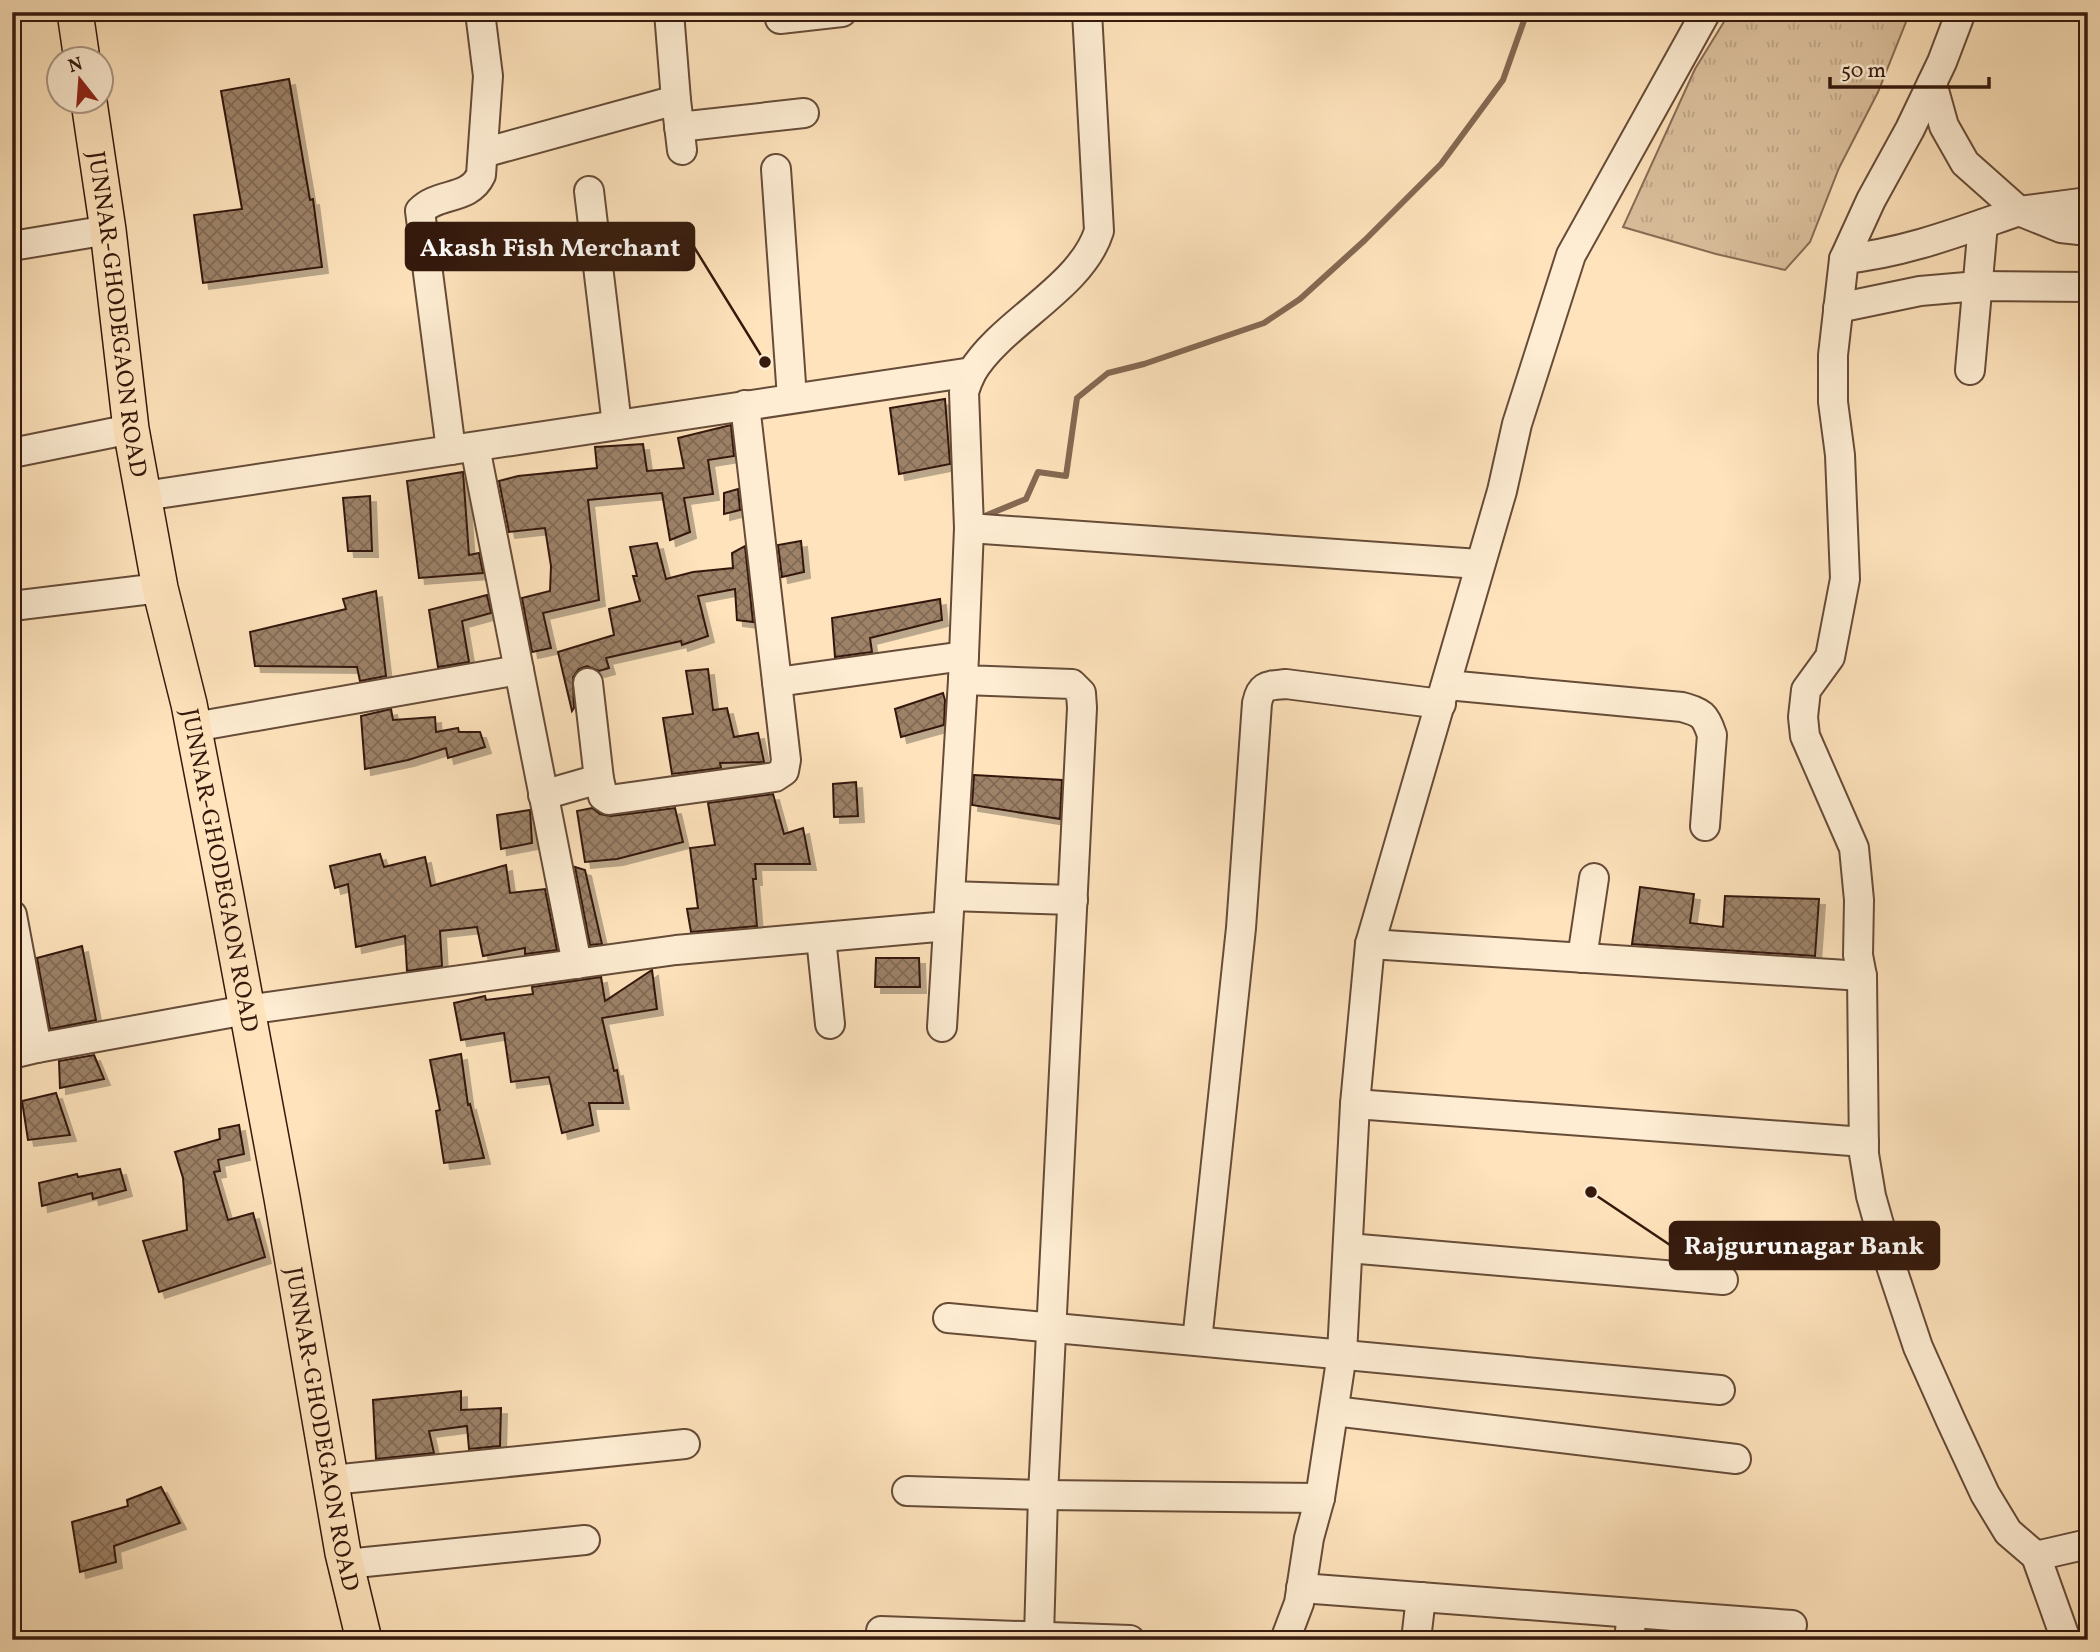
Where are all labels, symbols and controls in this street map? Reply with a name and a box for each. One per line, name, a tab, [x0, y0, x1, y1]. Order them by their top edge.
north arrow	[46, 46, 116, 116]
scale bar	[1830, 46, 1990, 90]
text: N	[65, 51, 86, 80]
text: 50 m	[1841, 57, 1886, 86]
street label: JUNNAR-GHODEGAON ROAD	[77, 149, 154, 480]
callout: Akash Fish Merchant	[406, 223, 694, 270]
text: Akash Fish Merchant	[420, 231, 680, 267]
street label: JUNNAR-GHODEGAON ROAD	[171, 706, 266, 1035]
callout: Rajgurunagar Bank	[1670, 1222, 1939, 1269]
text: Rajgurunagar Bank	[1684, 1229, 1925, 1265]
street label: JUNNAR-GHODEGAON ROAD	[275, 1265, 367, 1595]

